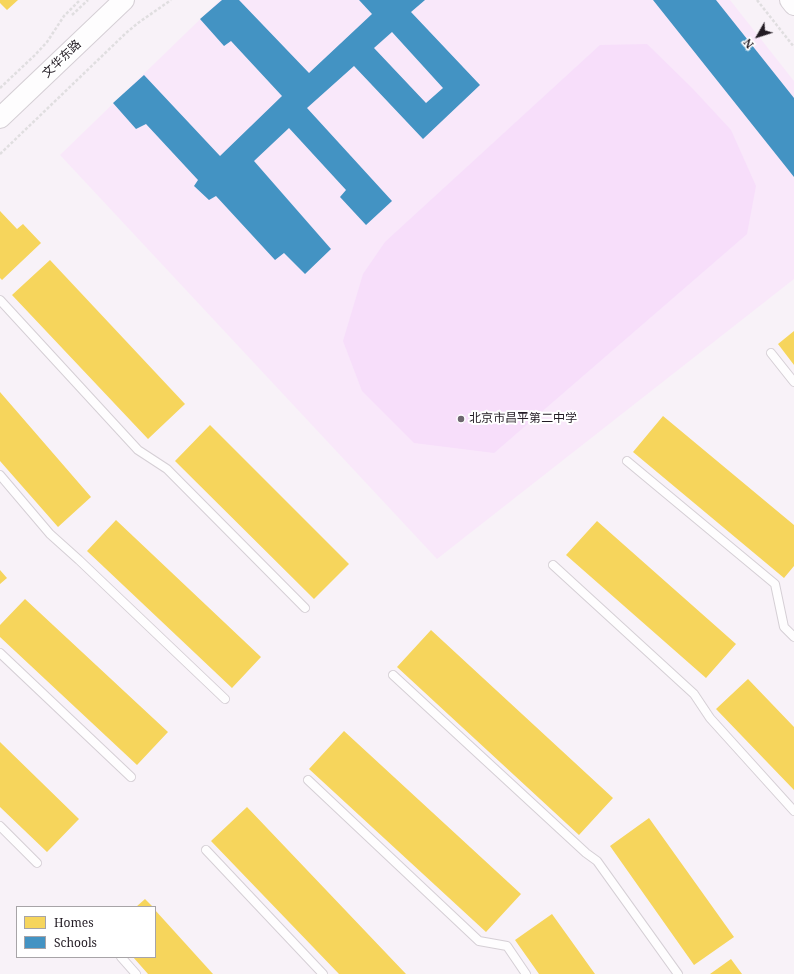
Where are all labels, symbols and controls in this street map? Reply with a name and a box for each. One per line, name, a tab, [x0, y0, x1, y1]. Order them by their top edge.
north arrow	[738, 16, 778, 56]
text: N	[740, 36, 757, 52]
street label: 文华东路	[40, 37, 84, 81]
place label: 北京市昌平第二中学	[469, 412, 577, 426]
marker: 北京市昌平第二中学	[456, 414, 466, 424]
legend	[16, 906, 156, 958]
text: Homes	[54, 914, 94, 931]
text: Schools	[54, 934, 97, 951]

